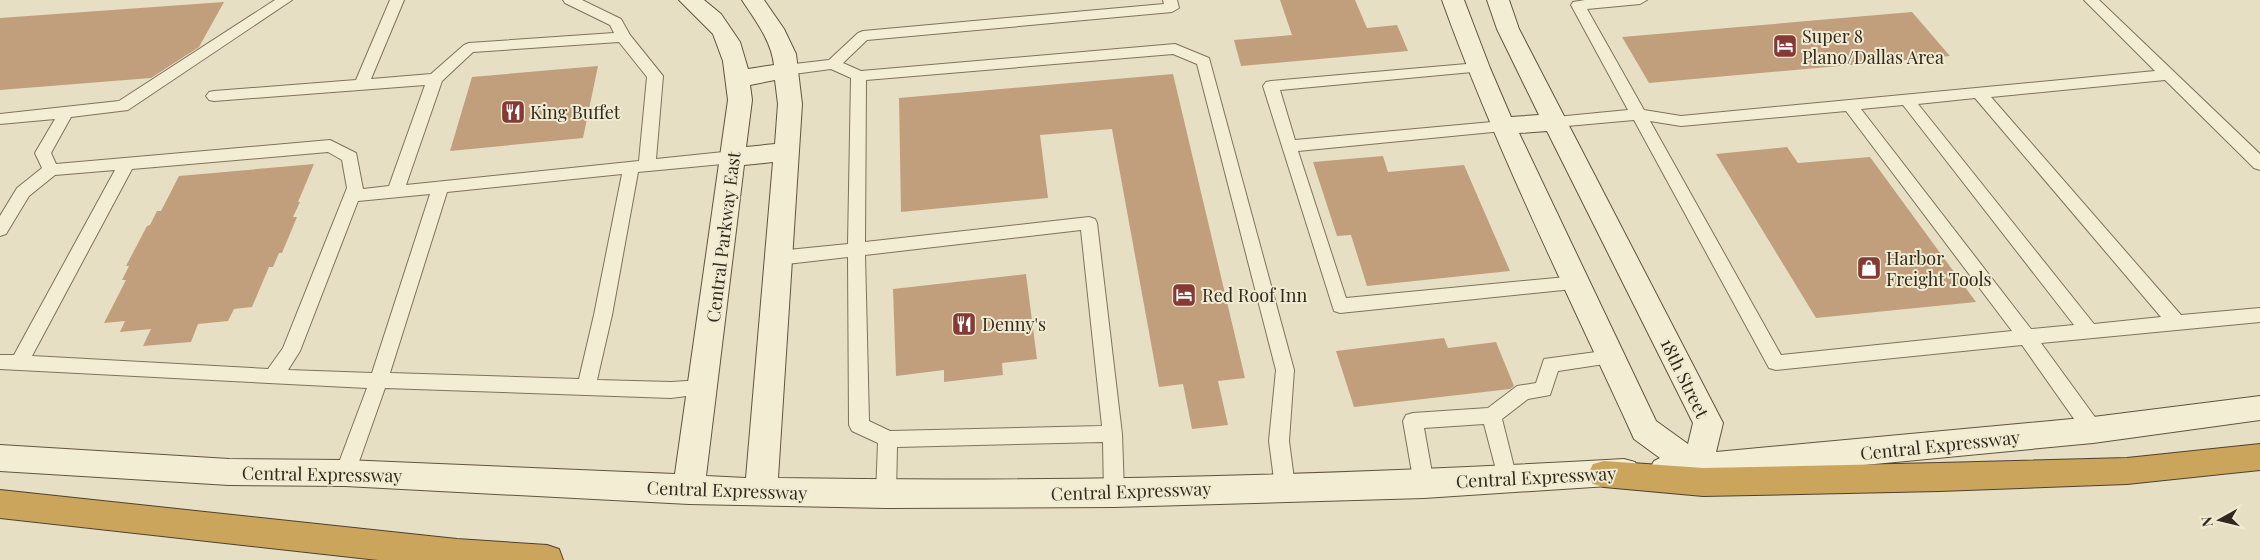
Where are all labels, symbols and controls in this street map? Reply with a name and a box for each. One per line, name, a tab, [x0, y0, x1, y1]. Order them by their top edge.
place label: Super 8 Plano/Dallas Area	[1802, 24, 1944, 69]
hotel icon: Super 8 Plano/Dallas Area	[1772, 33, 1798, 59]
restaurant icon: King Buffet	[500, 99, 526, 125]
place label: King Buffet	[530, 100, 621, 124]
street label: Central Parkway East	[701, 149, 745, 324]
place label: Harbor Freight Tools	[1886, 246, 1992, 291]
shop icon: Harbor Freight Tools	[1856, 255, 1882, 281]
hotel icon: Red Roof Inn	[1171, 282, 1197, 308]
place label: Red Roof Inn	[1202, 283, 1307, 307]
restaurant icon: Denny's	[951, 311, 977, 337]
place label: Denny's	[982, 312, 1046, 336]
street label: 18th Street	[1655, 334, 1715, 422]
street label: Central Expressway	[1859, 425, 2021, 465]
street label: Central Expressway	[242, 461, 402, 487]
street label: Central Expressway	[1455, 461, 1617, 493]
street label: Central Expressway	[646, 475, 808, 505]
street label: Central Expressway	[1050, 476, 1212, 506]
north arrow	[2195, 495, 2245, 545]
text: N	[2197, 516, 2217, 528]

